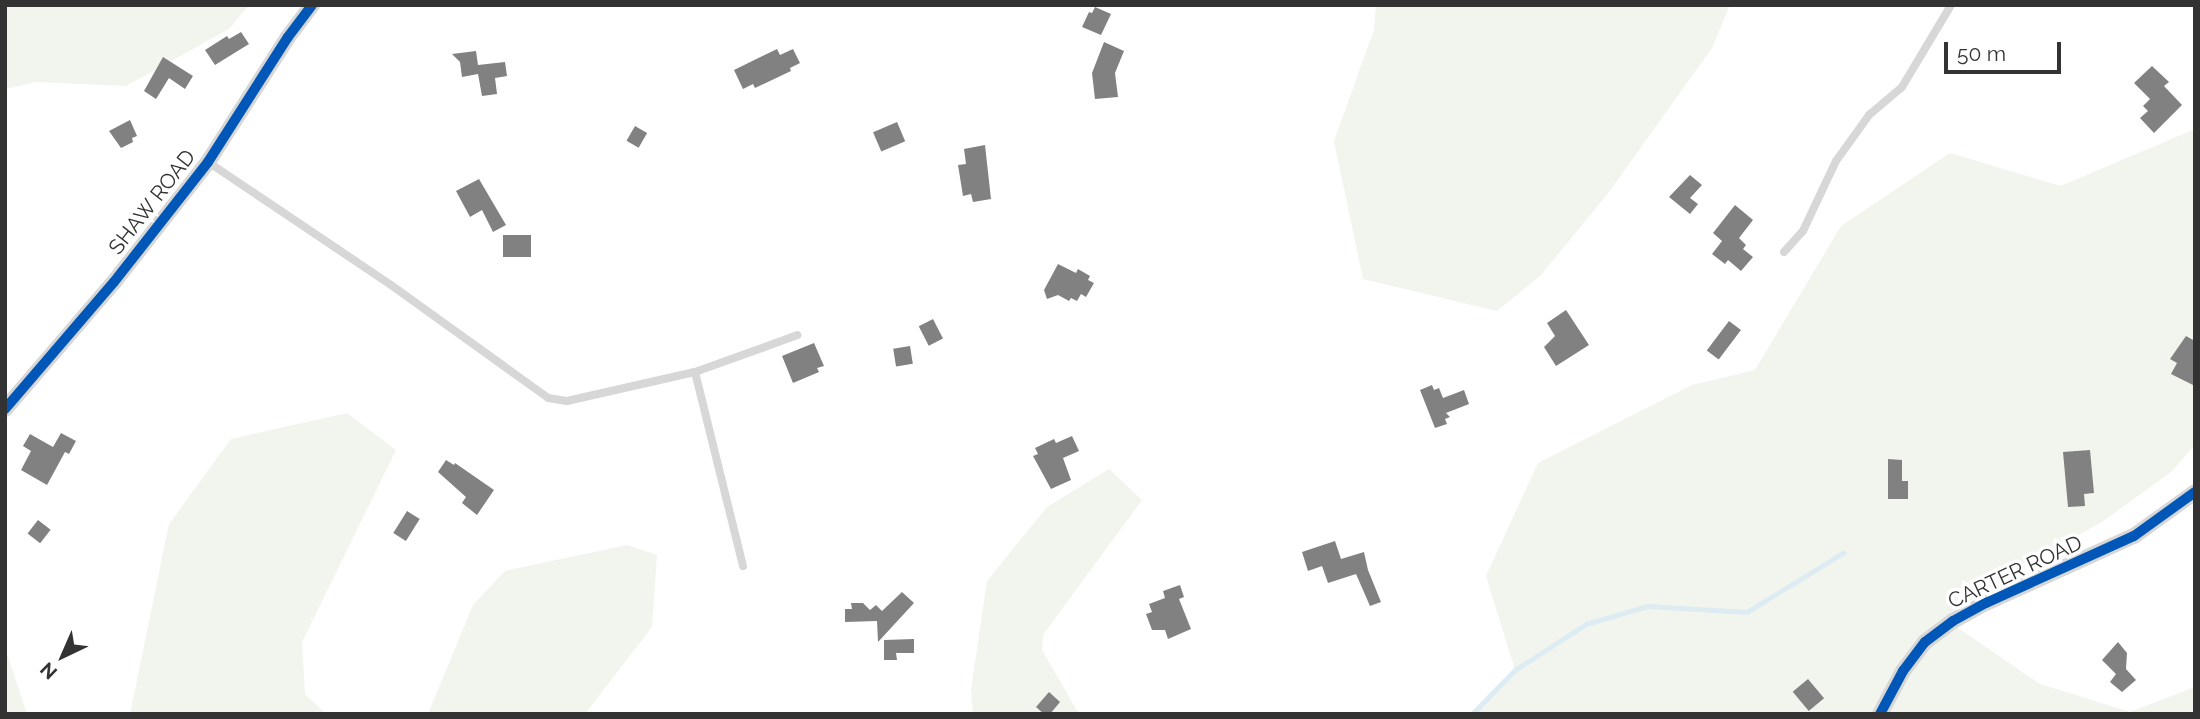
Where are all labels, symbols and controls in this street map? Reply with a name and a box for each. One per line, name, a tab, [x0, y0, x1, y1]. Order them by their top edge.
scale bar	[1948, 28, 2065, 72]
text: 50 m	[1957, 41, 2006, 66]
street label: SHAW ROAD	[103, 144, 201, 260]
street label: CARTER ROAD	[1944, 530, 2086, 614]
north arrow	[28, 621, 98, 691]
text: N	[36, 658, 61, 684]

